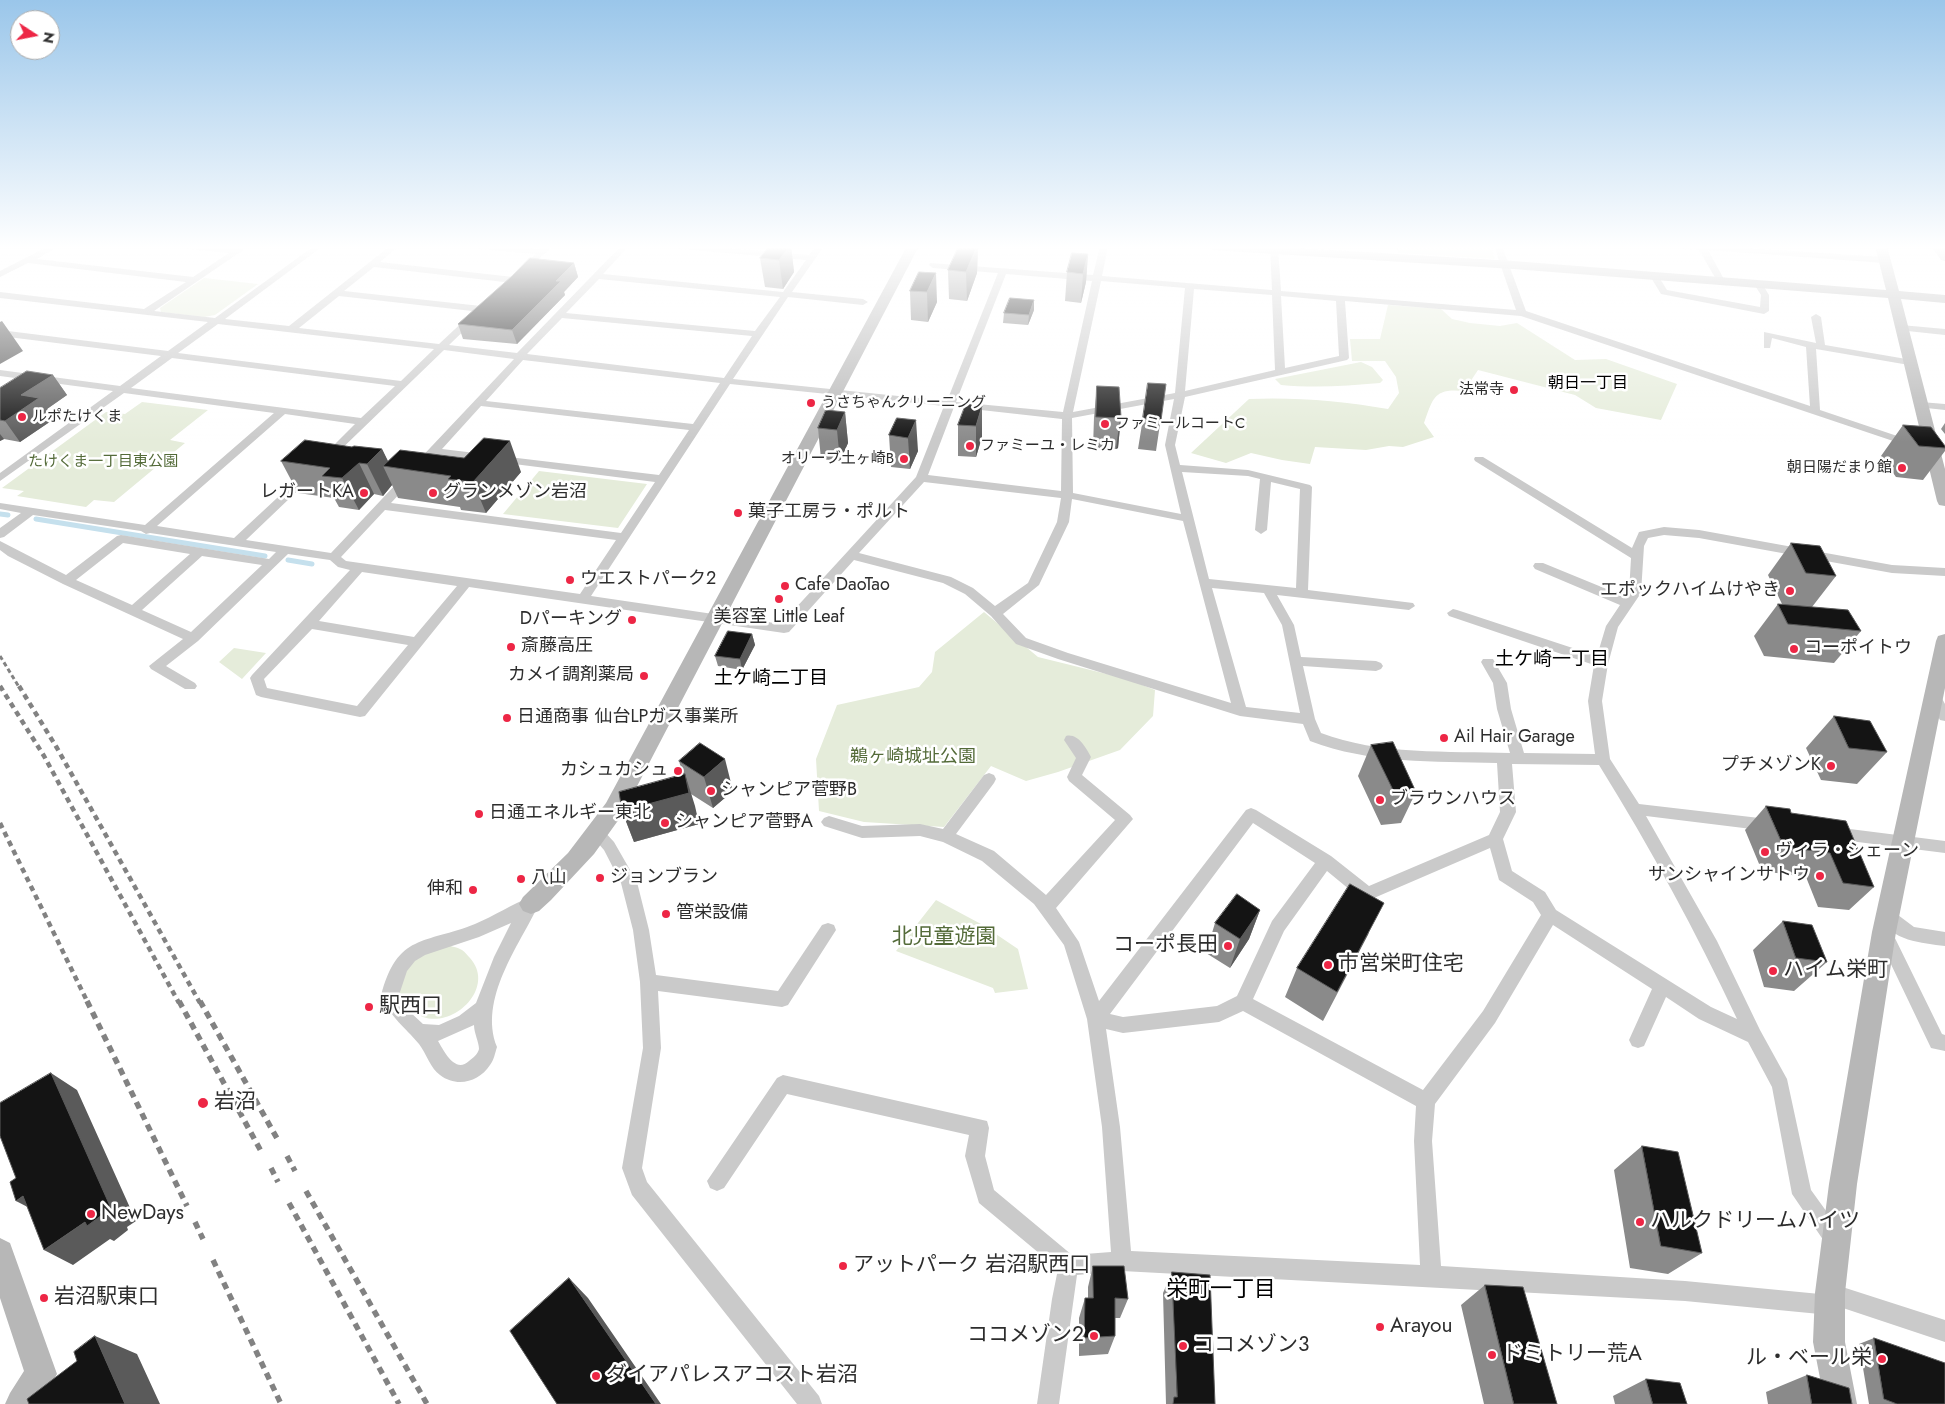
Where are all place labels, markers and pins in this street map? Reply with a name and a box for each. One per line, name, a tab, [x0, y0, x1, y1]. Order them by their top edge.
place label: 法常寺	[1459, 381, 1504, 399]
marker: 法常寺	[1508, 384, 1520, 396]
place label: うさちゃんクリーニング	[821, 394, 986, 412]
marker: うさちゃんクリーニング	[805, 397, 817, 409]
place label: ルポたけくま	[32, 408, 122, 426]
marker: ルポたけくま	[16, 411, 28, 423]
place label: ファミールコートC	[1115, 415, 1245, 433]
marker: ファミールコートC	[1099, 418, 1111, 430]
place label: ファミーユ・レミカ	[980, 437, 1115, 455]
marker: ファミーユ・レミカ	[964, 440, 976, 452]
place label: オリーブ土ヶ崎B	[781, 450, 894, 468]
marker: オリーブ土ヶ崎B	[898, 453, 910, 465]
place label: 朝日陽だまり館	[1787, 459, 1892, 477]
marker: 朝日陽だまり館	[1896, 462, 1908, 474]
place label: レガートKA	[260, 482, 354, 504]
place label: グランメゾン岩沼	[443, 482, 587, 504]
marker: レガートKA	[358, 487, 370, 499]
marker: グランメゾン岩沼	[427, 487, 439, 499]
place label: 菓子工房ラ・ポルト	[748, 502, 910, 524]
marker: 菓子工房ラ・ポルト	[732, 507, 744, 519]
place label: ウエストパーク2	[580, 569, 716, 591]
marker: ウエストパーク2	[564, 574, 576, 586]
place label: Cafe DaoTao	[795, 575, 890, 597]
marker: Cafe DaoTao	[779, 580, 791, 592]
place label: エポックハイムけやき	[1600, 580, 1780, 602]
marker: エポックハイムけやき	[1784, 585, 1796, 597]
marker: 美容室 Little Leaf	[773, 593, 785, 605]
place label: 美容室 Little Leaf	[714, 607, 844, 629]
place label: Dパーキング	[520, 609, 622, 631]
marker: Dパーキング	[626, 614, 638, 626]
place label: 斎藤高圧	[521, 636, 593, 658]
place label: コーポイトウ	[1804, 638, 1912, 660]
marker: 斎藤高圧	[505, 641, 517, 653]
marker: コーポイトウ	[1788, 643, 1800, 655]
place label: カメイ調剤薬局	[508, 665, 634, 687]
marker: カメイ調剤薬局	[638, 670, 650, 682]
place label: 日通商事 仙台LPガス事業所	[517, 707, 738, 729]
marker: 日通商事 仙台LPガス事業所	[501, 712, 513, 724]
place label: Ail Hair Garage	[1454, 727, 1575, 749]
marker: Ail Hair Garage	[1438, 732, 1450, 744]
place label: プチメゾンK	[1721, 755, 1821, 777]
place label: カシュカシュ	[560, 760, 668, 782]
marker: プチメゾンK	[1825, 760, 1837, 772]
marker: カシュカシュ	[672, 765, 684, 777]
place label: シャンピア菅野B	[721, 780, 857, 802]
marker: シャンピア菅野B	[705, 785, 717, 797]
place label: ブラウンハウス	[1390, 789, 1516, 811]
marker: ブラウンハウス	[1374, 794, 1386, 806]
place label: 日通エネルギー東北	[489, 803, 651, 825]
marker: 日通エネルギー東北	[473, 808, 485, 820]
place label: シャンピア菅野A	[675, 812, 813, 834]
marker: シャンピア菅野A	[659, 817, 671, 829]
place label: ヴィラ・シェーン	[1775, 841, 1919, 863]
marker: ヴィラ・シェーン	[1759, 846, 1771, 858]
place label: サンシャインサトウ	[1648, 865, 1810, 887]
place label: ジョンブラン	[610, 867, 718, 889]
place label: 八山	[531, 868, 567, 890]
marker: サンシャインサトウ	[1814, 870, 1826, 882]
marker: ジョンブラン	[594, 872, 606, 884]
marker: 八山	[515, 873, 527, 885]
place label: 伸和	[427, 879, 463, 901]
marker: 伸和	[467, 884, 479, 896]
place label: 管栄設備	[676, 903, 748, 925]
marker: 管栄設備	[660, 908, 672, 920]
place label: コーポ長田	[1113, 933, 1218, 959]
marker: コーポ長田	[1222, 940, 1234, 952]
place label: 市営栄町住宅	[1338, 952, 1464, 978]
place label: ハイム栄町	[1783, 958, 1888, 984]
marker: 市営栄町住宅	[1322, 959, 1334, 971]
marker: ハイム栄町	[1767, 965, 1779, 977]
place label: 駅西口	[379, 994, 442, 1020]
marker: 駅西口	[363, 1001, 375, 1013]
place label: 岩沼	[214, 1090, 256, 1116]
marker: 岩沼	[196, 1096, 210, 1110]
place label: NewDays	[101, 1201, 184, 1227]
marker: NewDays	[85, 1208, 97, 1220]
place label: ハルクドリームハイツ	[1650, 1209, 1860, 1235]
marker: ハルクドリームハイツ	[1634, 1216, 1646, 1228]
place label: アットパーク 岩沼駅西口	[853, 1253, 1090, 1279]
marker: アットパーク 岩沼駅西口	[837, 1260, 849, 1272]
place label: 岩沼駅東口	[54, 1285, 159, 1311]
marker: 岩沼駅東口	[38, 1292, 50, 1304]
place label: Arayou	[1390, 1314, 1452, 1340]
marker: Arayou	[1374, 1321, 1386, 1333]
place label: ココメゾン2	[967, 1323, 1084, 1349]
marker: ココメゾン2	[1088, 1330, 1100, 1342]
place label: ココメゾン3	[1193, 1333, 1309, 1359]
marker: ココメゾン3	[1177, 1340, 1189, 1352]
place label: ドミトリー荒A	[1502, 1342, 1642, 1368]
place label: ル・ベール栄	[1746, 1346, 1872, 1372]
marker: ドミトリー荒A	[1486, 1349, 1498, 1361]
marker: ル・ベール栄	[1876, 1353, 1888, 1365]
place label: ダイアパレスアコスト岩沼	[606, 1363, 858, 1389]
marker: ダイアパレスアコスト岩沼	[590, 1370, 602, 1382]

